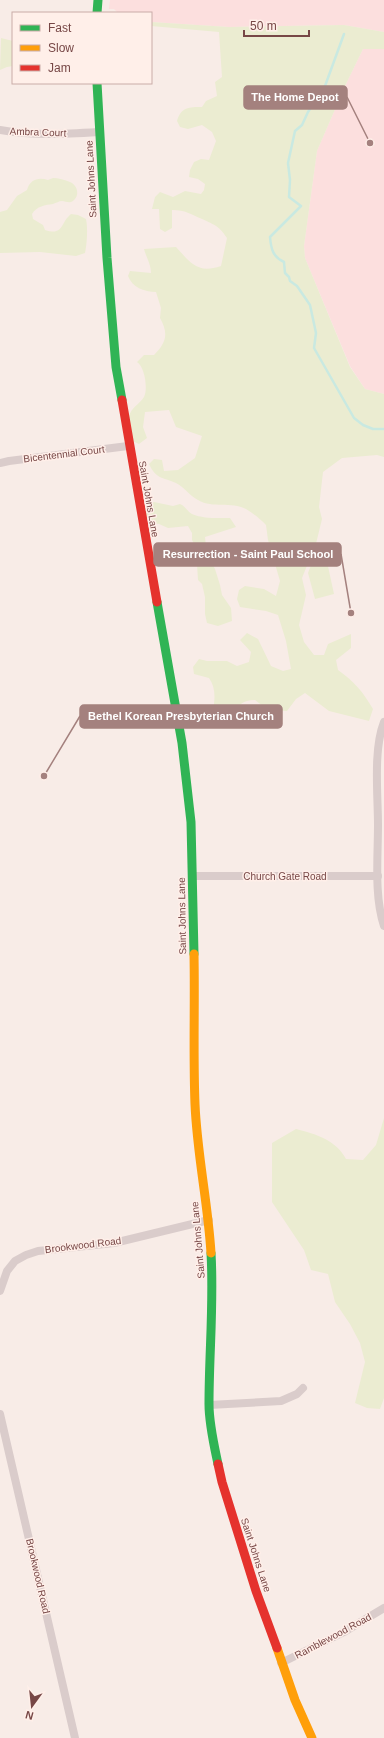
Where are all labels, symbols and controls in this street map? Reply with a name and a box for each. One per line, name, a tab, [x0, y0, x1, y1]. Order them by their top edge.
legend	[12, 12, 152, 84]
scale bar	[244, 12, 309, 38]
text: 50 m	[250, 19, 277, 33]
text: Fast	[48, 21, 72, 35]
text: Slow	[48, 41, 74, 55]
text: Jam	[48, 61, 71, 75]
callout: The Home Depot	[244, 86, 347, 109]
text: The Home Depot	[251, 91, 339, 103]
street label: Ambra Court	[9, 126, 67, 138]
street label: Saint Johns Lane	[83, 140, 99, 218]
street label: Bicentennial Court	[23, 444, 105, 464]
street label: Saint Johns Lane	[137, 460, 161, 538]
callout: Resurrection - Saint Paul School	[154, 543, 341, 566]
text: Resurrection - Saint Paul School	[163, 548, 333, 560]
callout: Bethel Korean Presbyterian Church	[80, 705, 282, 728]
text: Bethel Korean Presbyterian Church	[88, 710, 274, 722]
street label: Church Gate Road	[243, 871, 327, 882]
street label: Saint Johns Lane	[176, 877, 188, 955]
street label: Saint Johns Lane	[189, 1201, 207, 1279]
street label: Brookwood Road	[44, 1235, 122, 1255]
street label: Saint Johns Lane	[239, 1517, 273, 1594]
street label: Brookwood Road	[24, 1537, 52, 1615]
street label: Ramblewood Road	[293, 1611, 373, 1661]
north arrow	[12, 1686, 52, 1726]
text: N	[24, 1709, 35, 1722]

